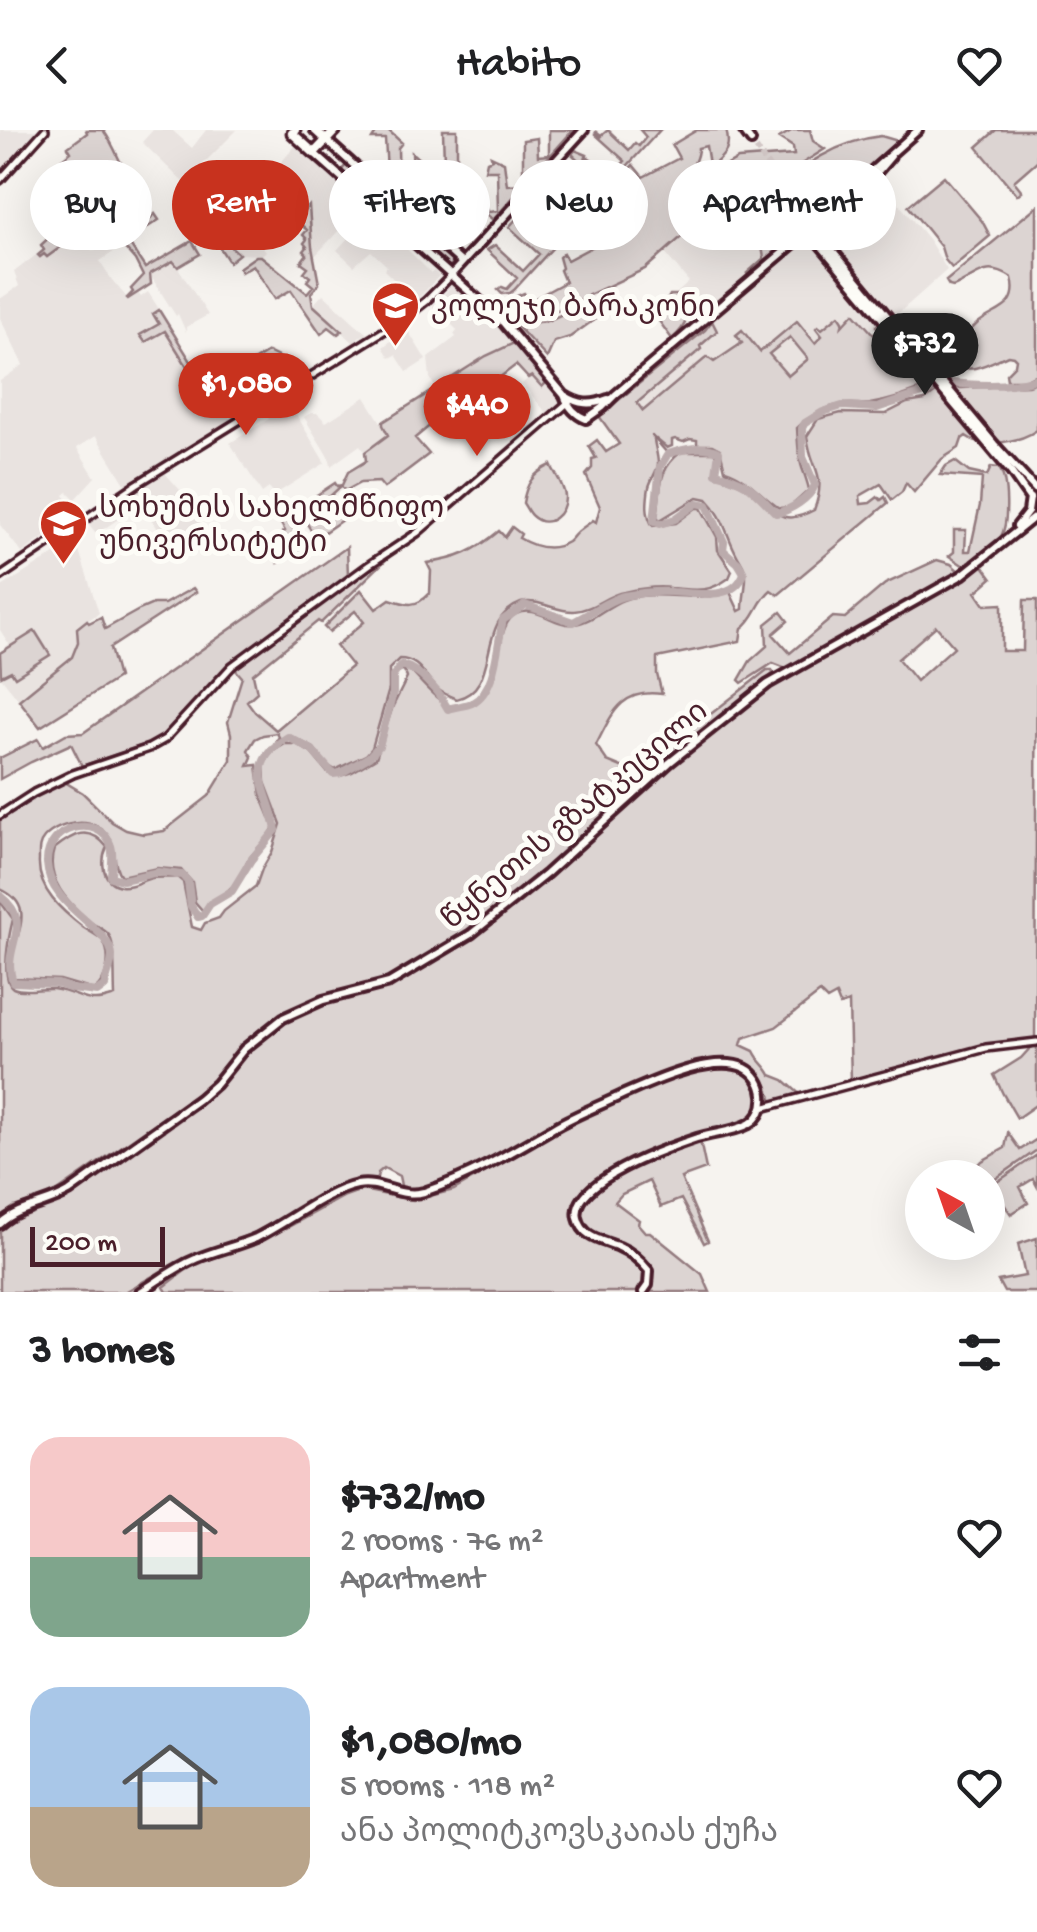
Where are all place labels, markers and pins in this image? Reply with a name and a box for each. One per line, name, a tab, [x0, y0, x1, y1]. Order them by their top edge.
school or university icon: კოლეჯი ბარაკონი	[370, 280, 422, 348]
place label: კოლეჯი ბარაკონი	[431, 292, 715, 328]
pin: $732	[866, 313, 984, 398]
pin: $1,080	[165, 353, 327, 438]
pin: $440	[418, 374, 536, 459]
place label: სოხუმის სახელმწიფო უნივერსიტეტი	[99, 493, 444, 563]
school or university icon: სოხუმის სახელმწიფო უნივერსიტეტი	[38, 498, 90, 566]

